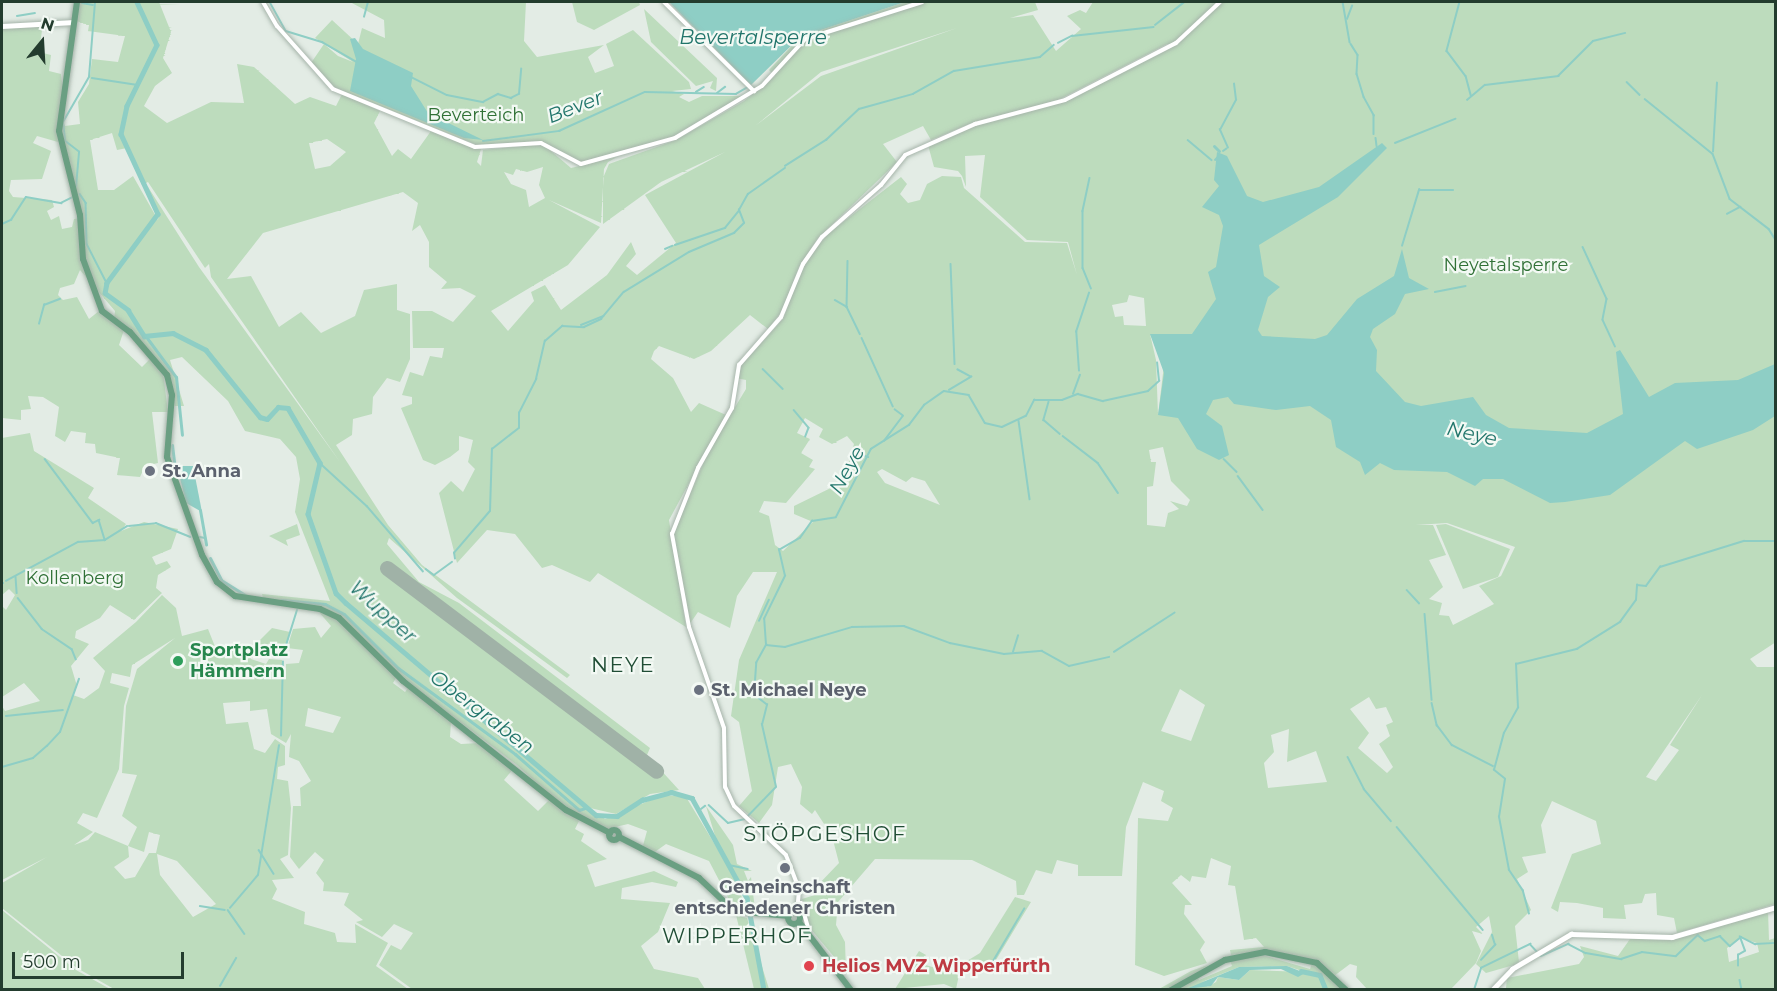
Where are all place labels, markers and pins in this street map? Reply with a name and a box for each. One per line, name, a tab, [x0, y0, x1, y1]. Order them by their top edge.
place label: St. Anna	[162, 460, 241, 482]
marker: St. Anna	[143, 464, 157, 478]
place label: Sportplatz Hämmern	[190, 640, 288, 682]
marker: Sportplatz Hämmern	[171, 654, 185, 668]
place label: St. Michael Neye	[711, 679, 867, 701]
marker: St. Michael Neye	[692, 683, 706, 697]
marker: Gemeinschaft entschiedener Christen	[778, 861, 792, 875]
place label: Gemeinschaft entschiedener Christen	[675, 877, 895, 920]
place label: Helios MVZ Wipperfürth	[822, 955, 1050, 977]
marker: Helios MVZ Wipperfürth	[800, 957, 818, 975]

